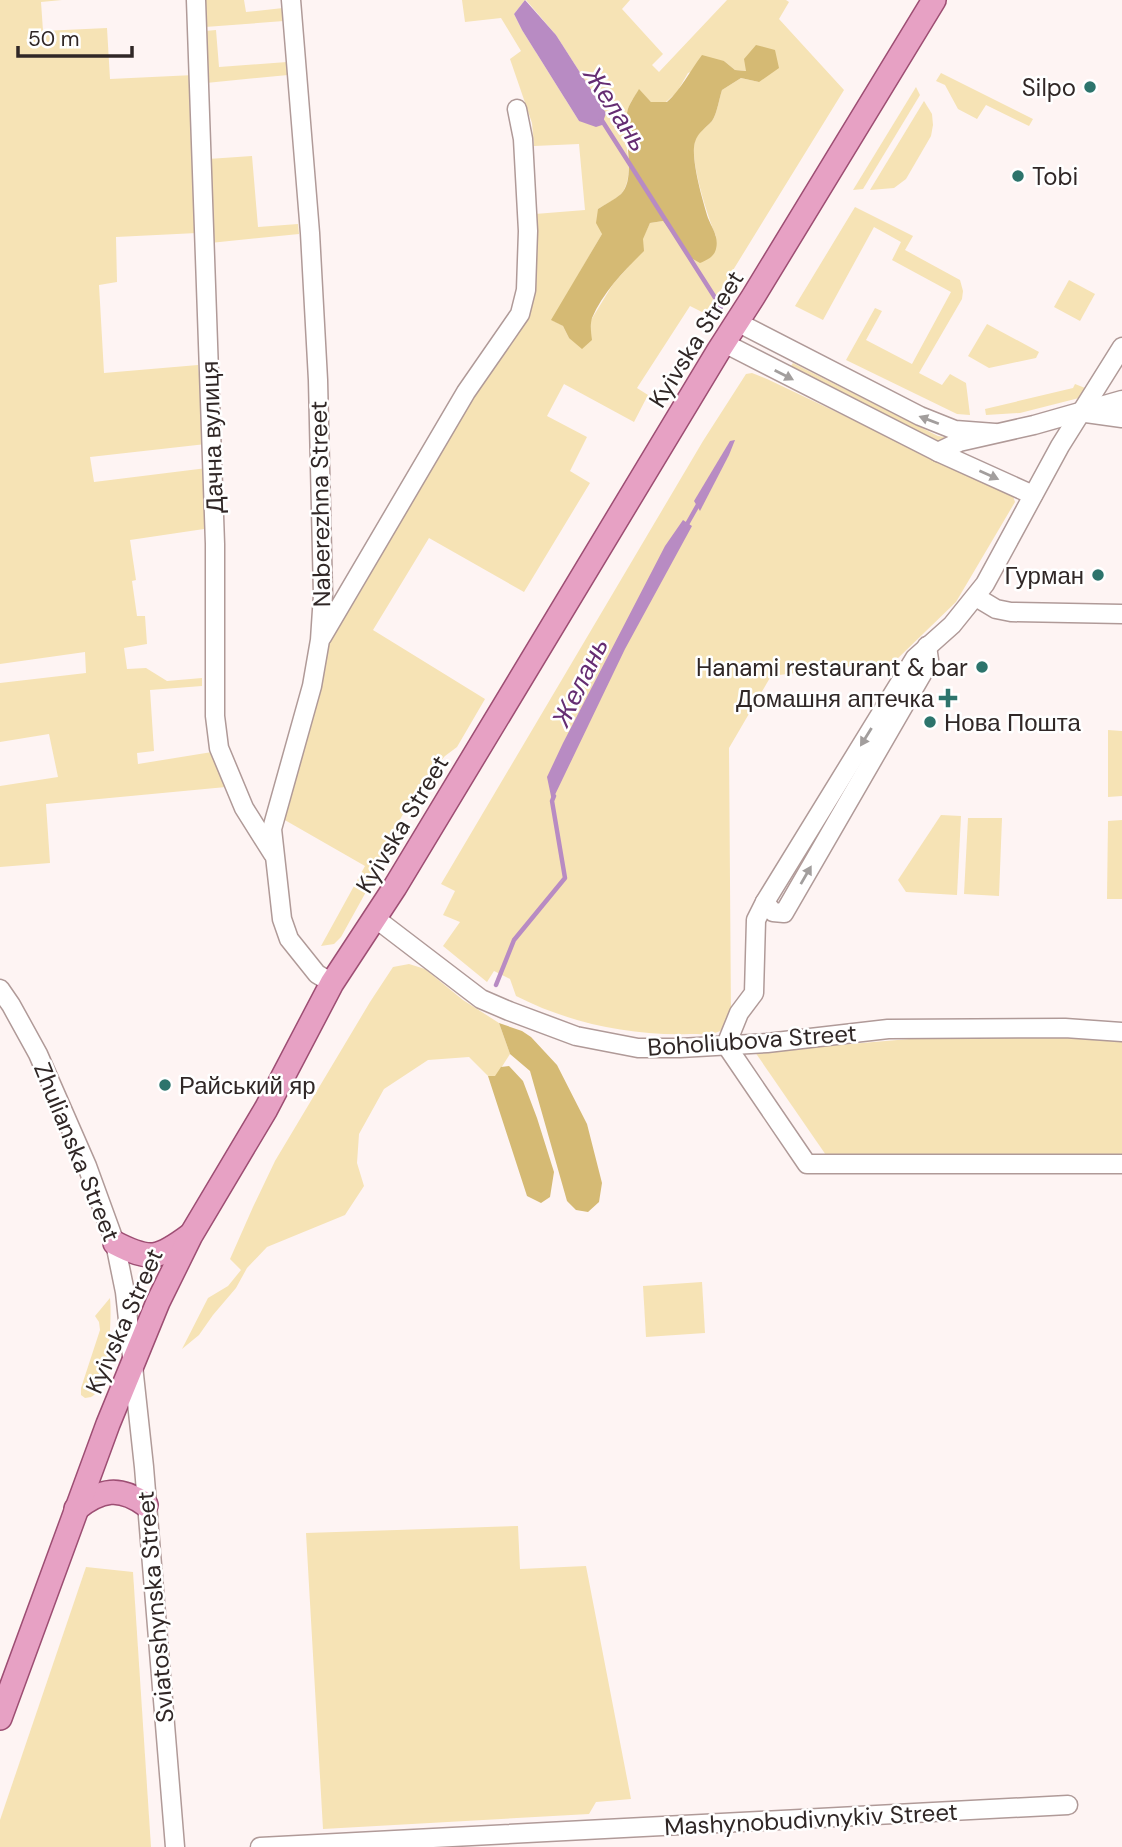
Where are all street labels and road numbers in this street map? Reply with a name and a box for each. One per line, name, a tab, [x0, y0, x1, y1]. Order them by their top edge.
street label: Kyivska Street	[642, 265, 750, 413]
street label: Дачна вулиця	[194, 360, 230, 514]
street label: Naberezhna Street	[303, 401, 337, 607]
street label: Kyivska Street	[349, 749, 455, 899]
street label: Boholiubova Street	[646, 1017, 858, 1063]
street label: Zhulianska Street	[27, 1058, 127, 1246]
street label: Kyivska Street	[78, 1244, 170, 1398]
street label: Sviatoshynska Street	[129, 1490, 181, 1724]
street label: Mashynobudivnykiv Street	[663, 1796, 959, 1842]

